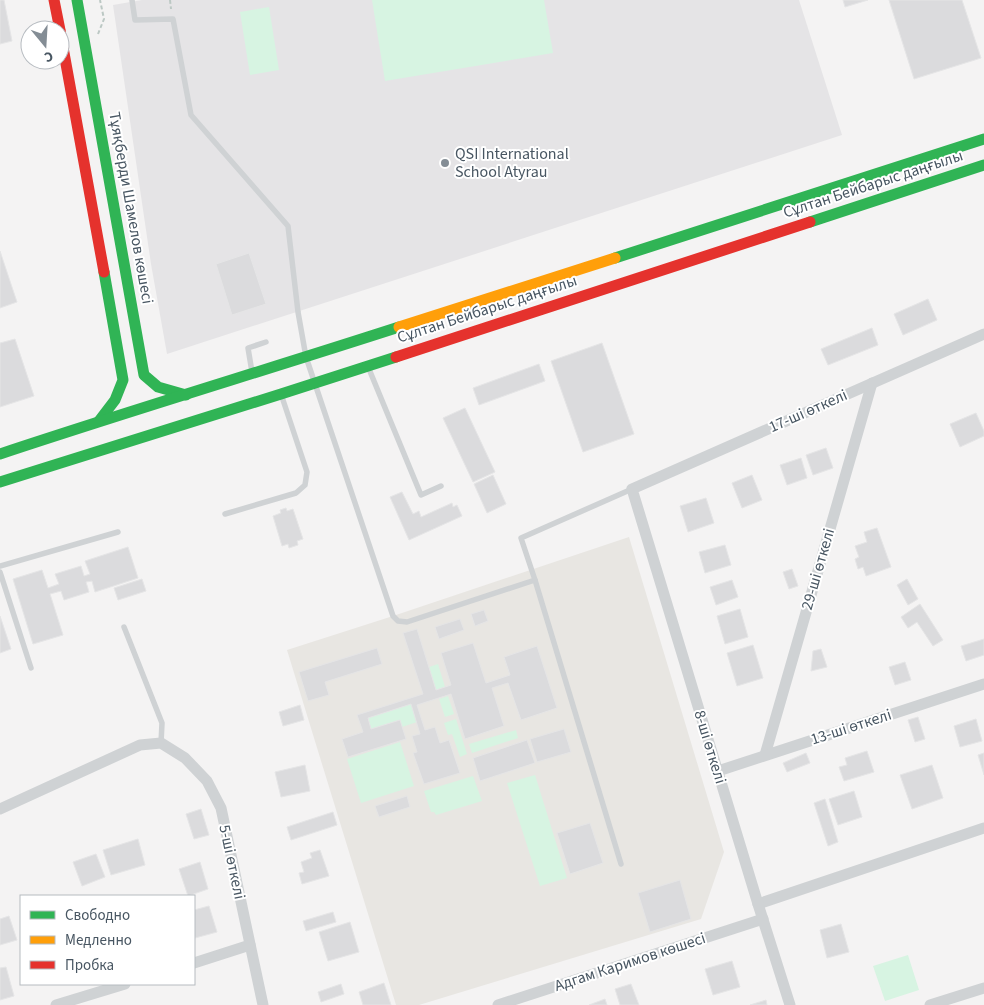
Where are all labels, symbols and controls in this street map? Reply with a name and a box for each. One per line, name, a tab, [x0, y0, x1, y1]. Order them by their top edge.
north arrow	[20, 20, 70, 70]
text: С	[42, 46, 56, 67]
street label: Тұяқберди Шамелов көшесі	[103, 110, 159, 306]
place label: QSI International School Atyrau	[455, 143, 569, 183]
street label: Сұлтан Бейбарыс даңғылы	[780, 144, 966, 224]
marker: QSI International School Atyrau	[439, 157, 451, 169]
street label: Сұлтан Бейбарыс даңғылы	[394, 269, 580, 349]
street label: 17-ші өткелі	[765, 384, 851, 438]
street label: 29-ші өткелі	[796, 526, 840, 612]
street label: 13-ші өткелі	[808, 704, 894, 750]
street label: 8-ші өткелі	[688, 708, 732, 786]
street label: 5-ші өткелі	[213, 823, 251, 901]
legend	[20, 895, 195, 985]
text: Свободно	[65, 905, 130, 926]
street label: Адгам Каримов көшесі	[552, 927, 708, 997]
text: Медленно	[65, 930, 132, 951]
text: Пробка	[65, 955, 114, 976]

